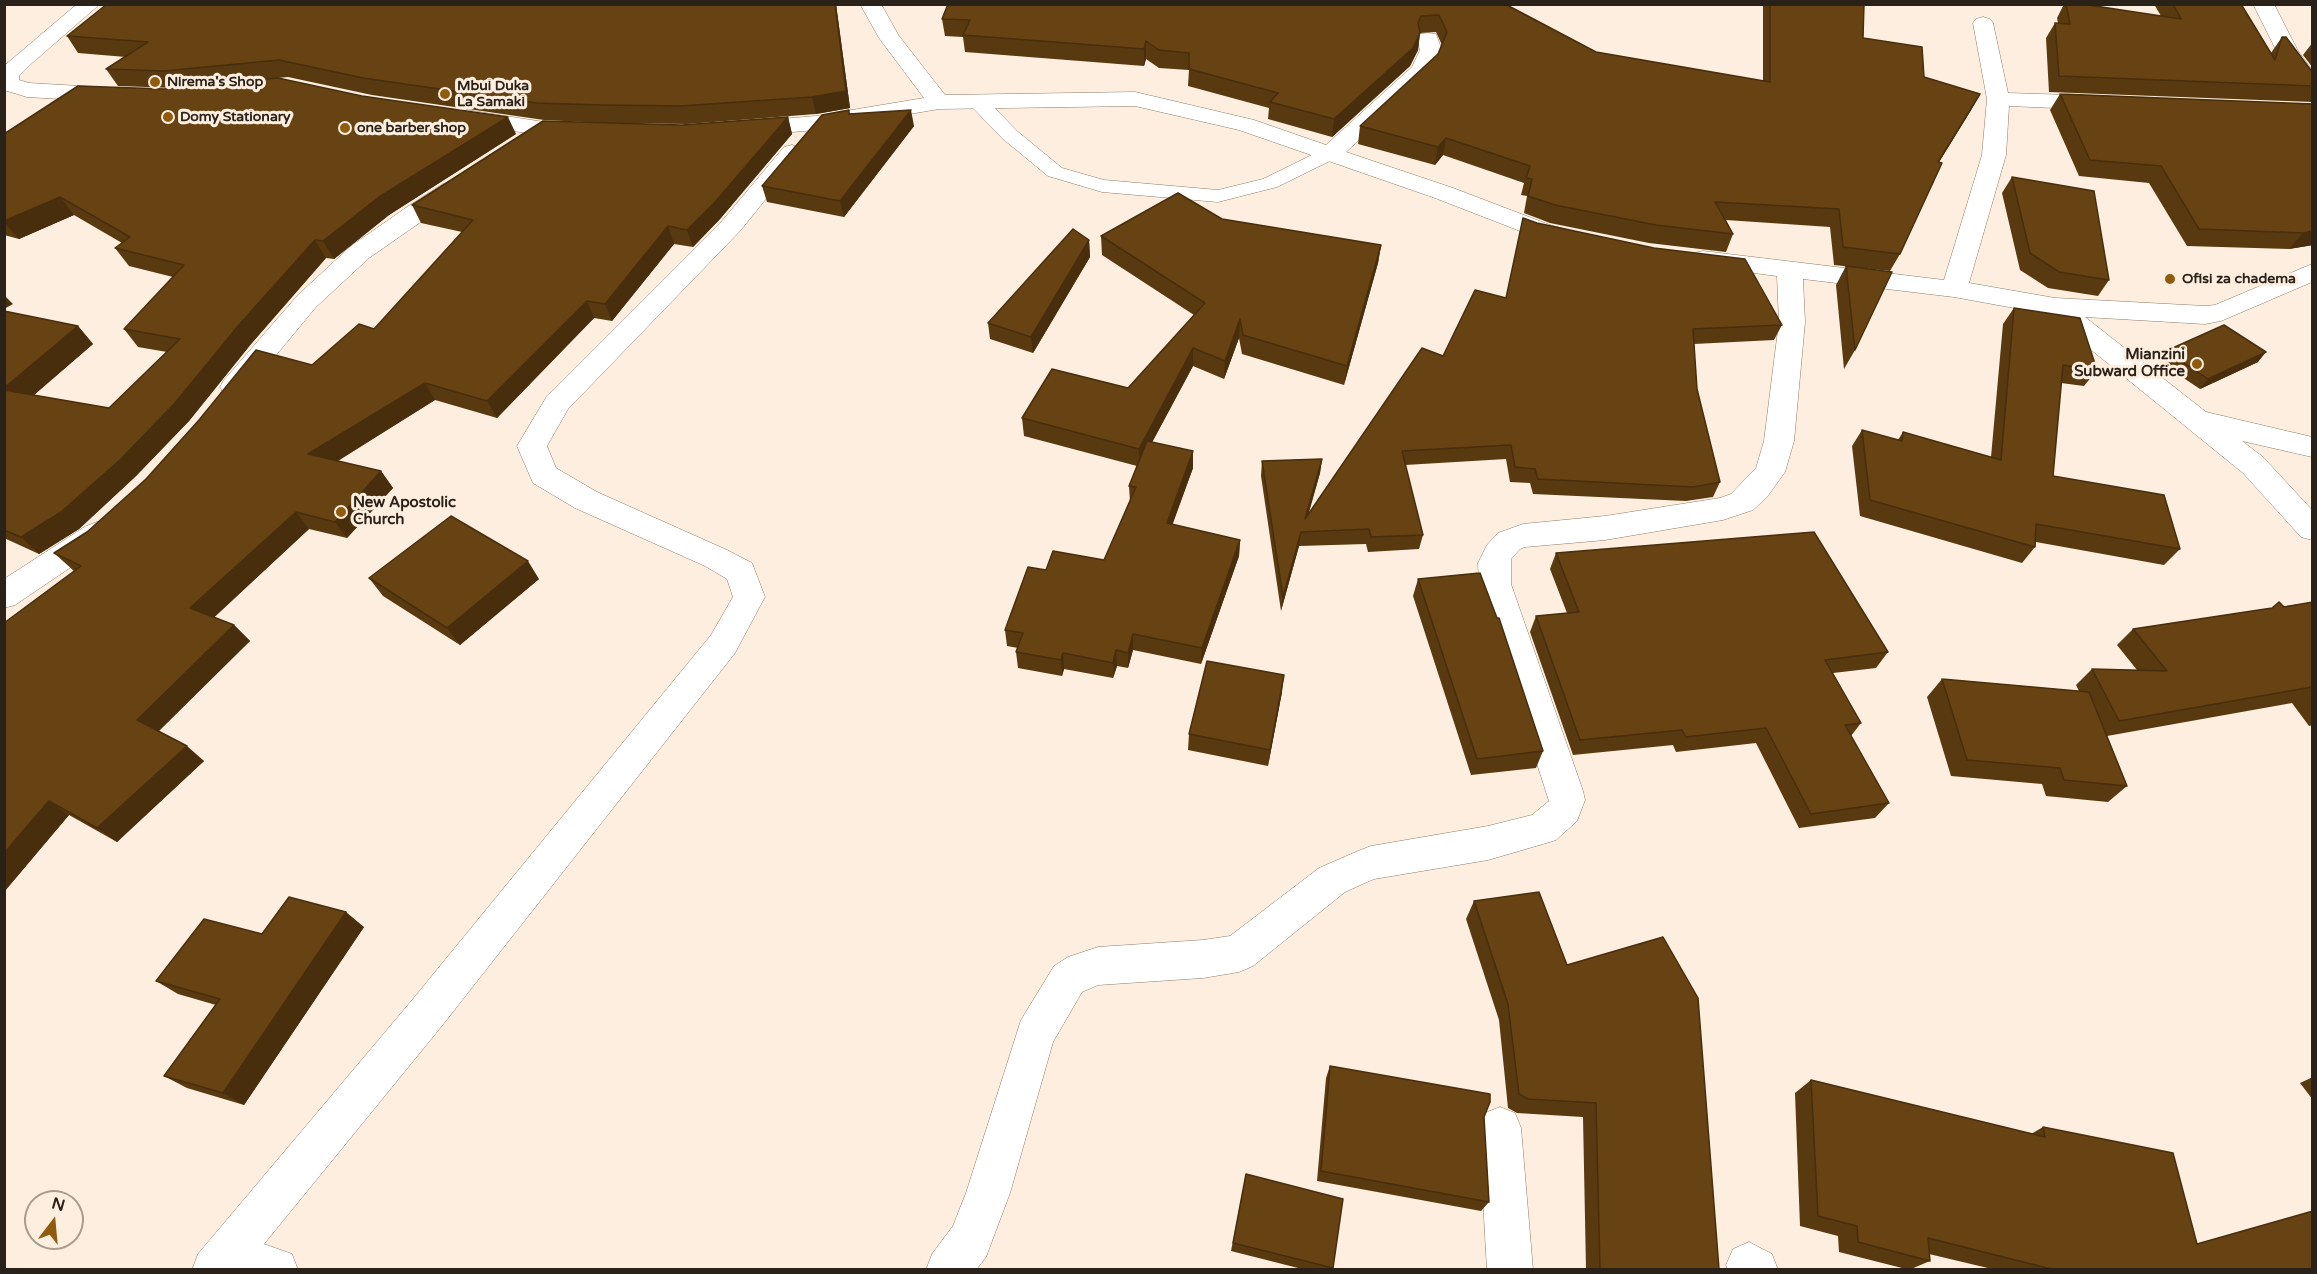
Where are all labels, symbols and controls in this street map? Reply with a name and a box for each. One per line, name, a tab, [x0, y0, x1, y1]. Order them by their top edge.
place label: Nirema's Shop	[167, 74, 263, 90]
marker: Nirema's Shop	[148, 75, 162, 89]
place label: Mbui Duka La Samaki	[457, 78, 529, 110]
marker: Mbui Duka La Samaki	[438, 87, 452, 101]
place label: Domy Stationary	[180, 109, 291, 125]
marker: Domy Stationary	[161, 110, 175, 124]
place label: one barber shop	[357, 120, 466, 136]
marker: one barber shop	[338, 121, 352, 135]
place label: Ofisi za chadema	[2182, 271, 2296, 287]
marker: Ofisi za chadema	[2163, 272, 2177, 286]
place label: Mianzini Subward Office	[2074, 346, 2185, 381]
marker: Mianzini Subward Office	[2190, 357, 2204, 371]
place label: New Apostolic Church	[353, 494, 456, 529]
marker: New Apostolic Church	[334, 505, 348, 519]
north arrow	[24, 1190, 84, 1250]
text: N	[49, 1193, 67, 1216]

